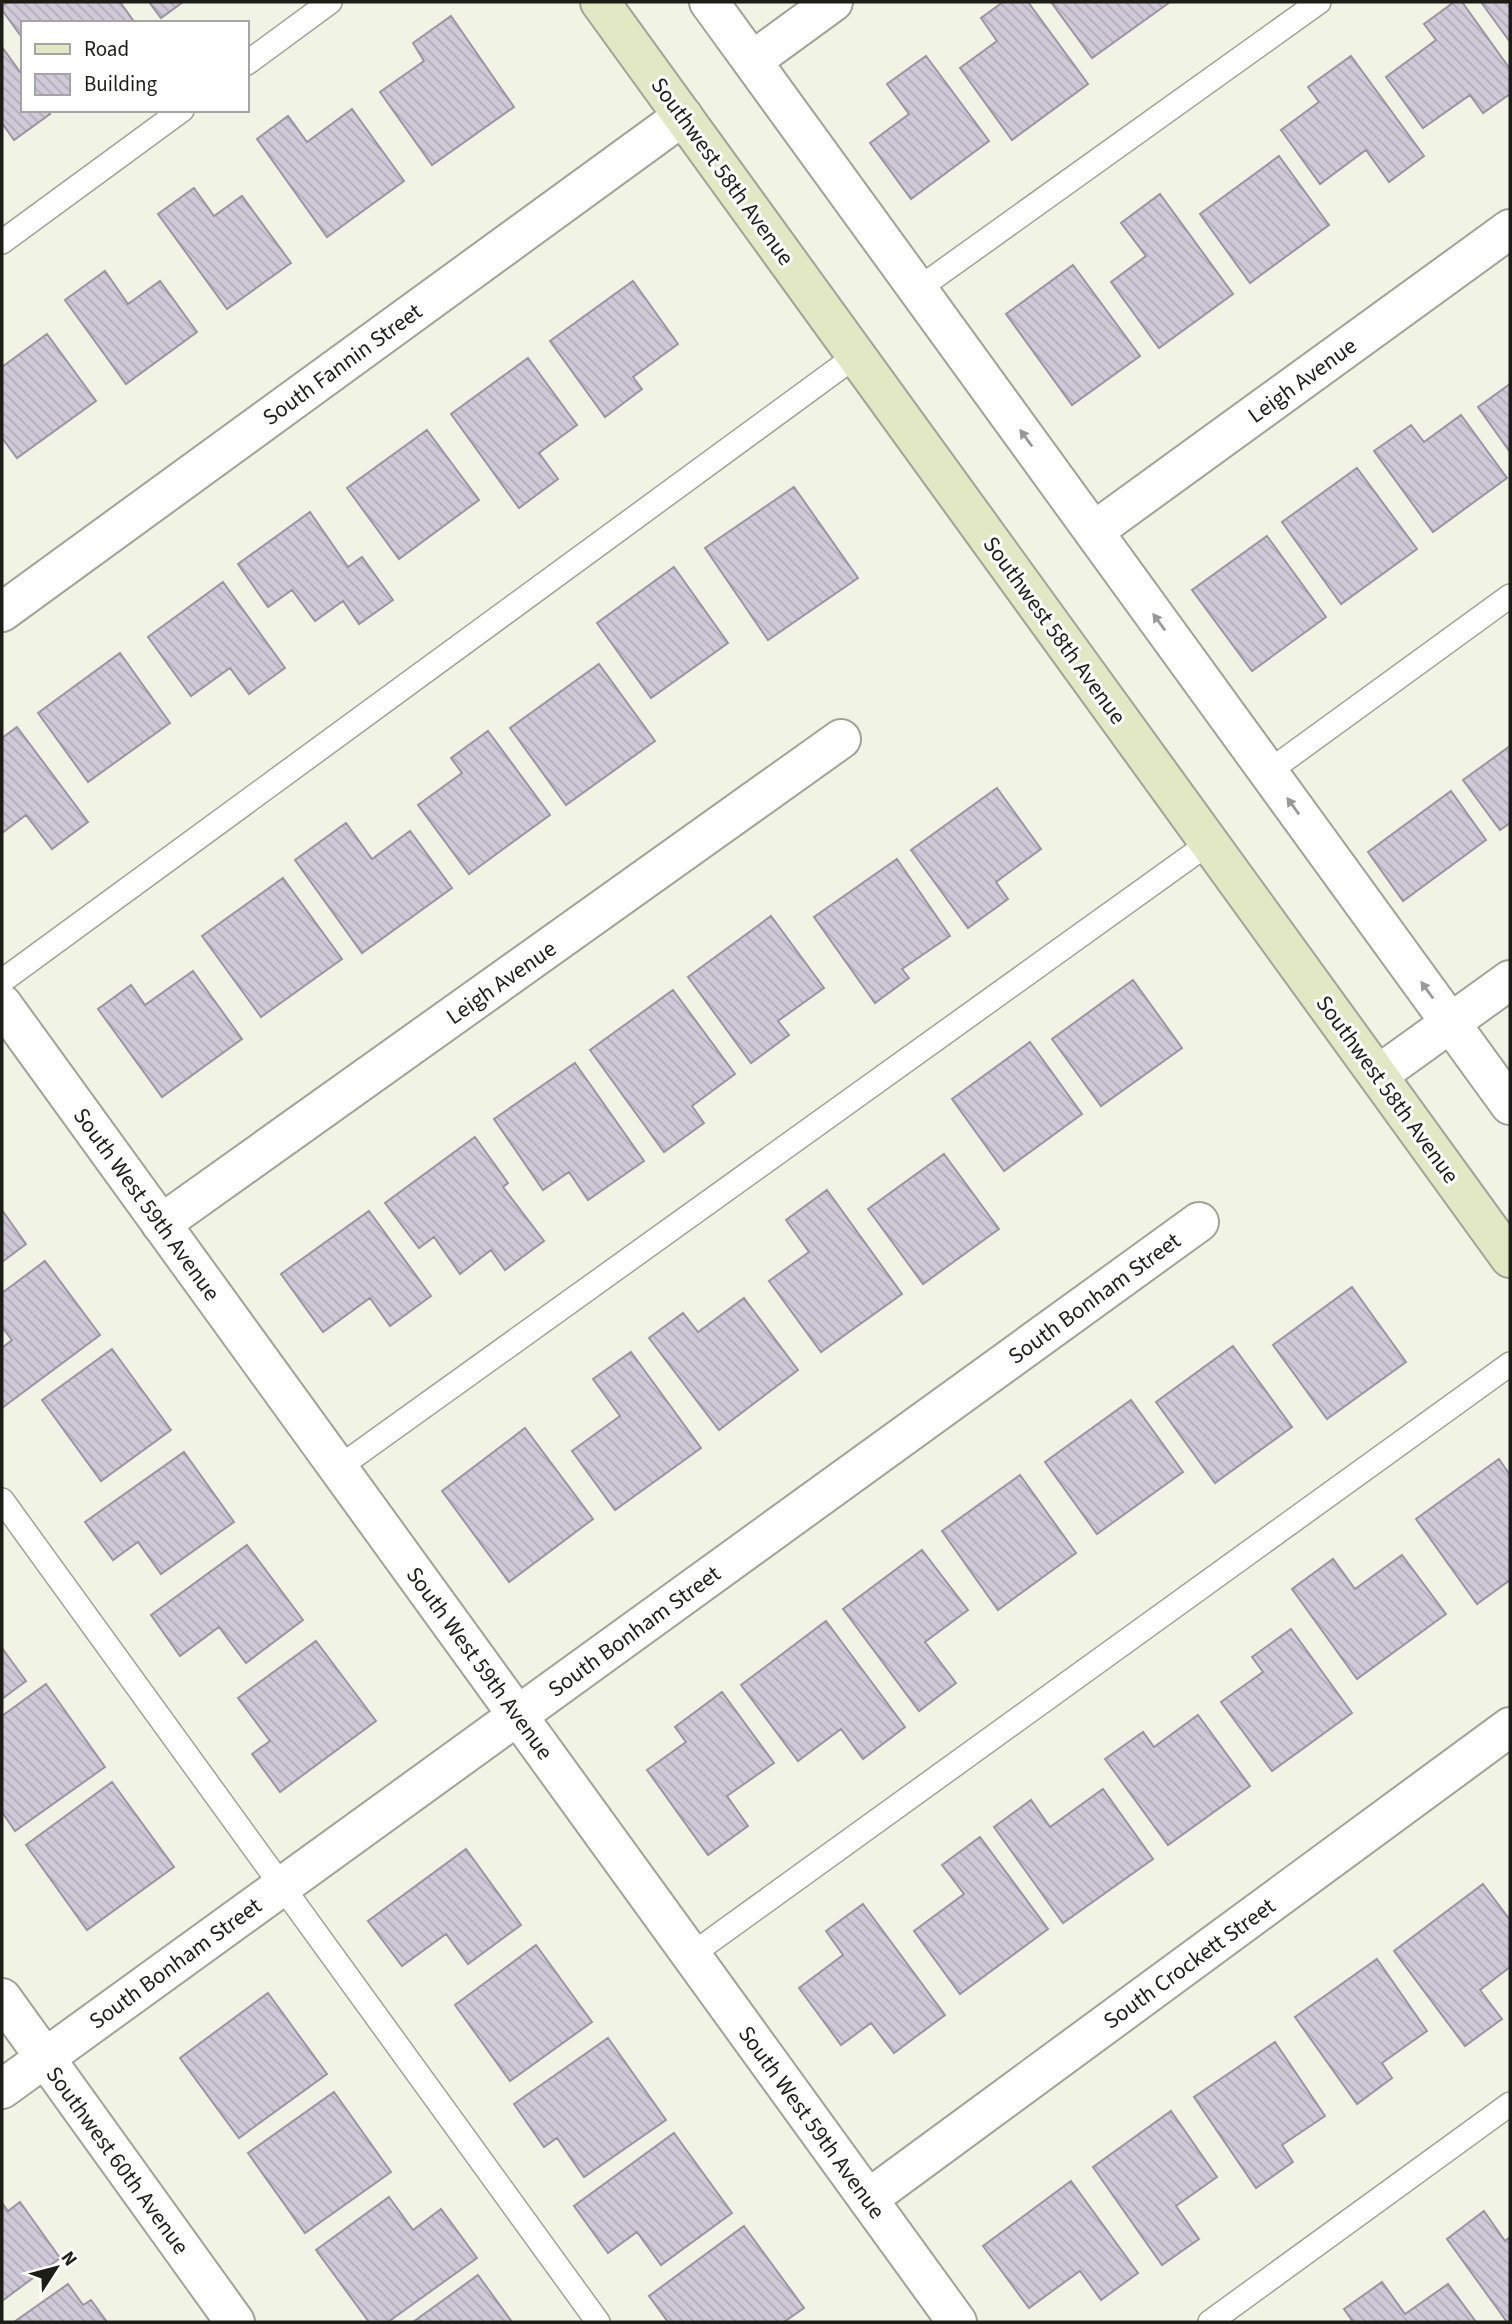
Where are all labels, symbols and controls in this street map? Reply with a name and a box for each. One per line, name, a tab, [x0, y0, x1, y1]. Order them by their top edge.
legend	[21, 21, 248, 112]
text: Road	[84, 34, 129, 64]
text: Building	[84, 69, 158, 99]
street label: Southwest 58th Avenue	[643, 70, 802, 272]
street label: South Fannin Street	[256, 295, 429, 434]
street label: Leigh Avenue	[1241, 330, 1364, 431]
one-way arrow	[1019, 429, 1033, 447]
street label: Southwest 58th Avenue	[975, 529, 1134, 731]
one-way arrow	[1153, 613, 1167, 631]
one-way arrow	[1286, 797, 1300, 815]
street label: Leigh Avenue	[440, 932, 563, 1033]
one-way arrow	[1420, 981, 1434, 999]
street label: Southwest 58th Avenue	[1308, 988, 1467, 1190]
street label: South West 59th Avenue	[65, 1101, 228, 1308]
street label: South Bonham Street	[1001, 1224, 1188, 1372]
street label: South Bonham Street	[541, 1557, 728, 1705]
street label: South West 59th Avenue	[398, 1560, 561, 1767]
street label: South Bonham Street	[82, 1889, 269, 2037]
street label: South Crockett Street	[1096, 1890, 1282, 2037]
street label: South West 59th Avenue	[730, 2019, 893, 2226]
street label: Southwest 60th Avenue	[38, 2059, 197, 2261]
north arrow	[21, 2233, 91, 2303]
text: N	[54, 2246, 83, 2272]

